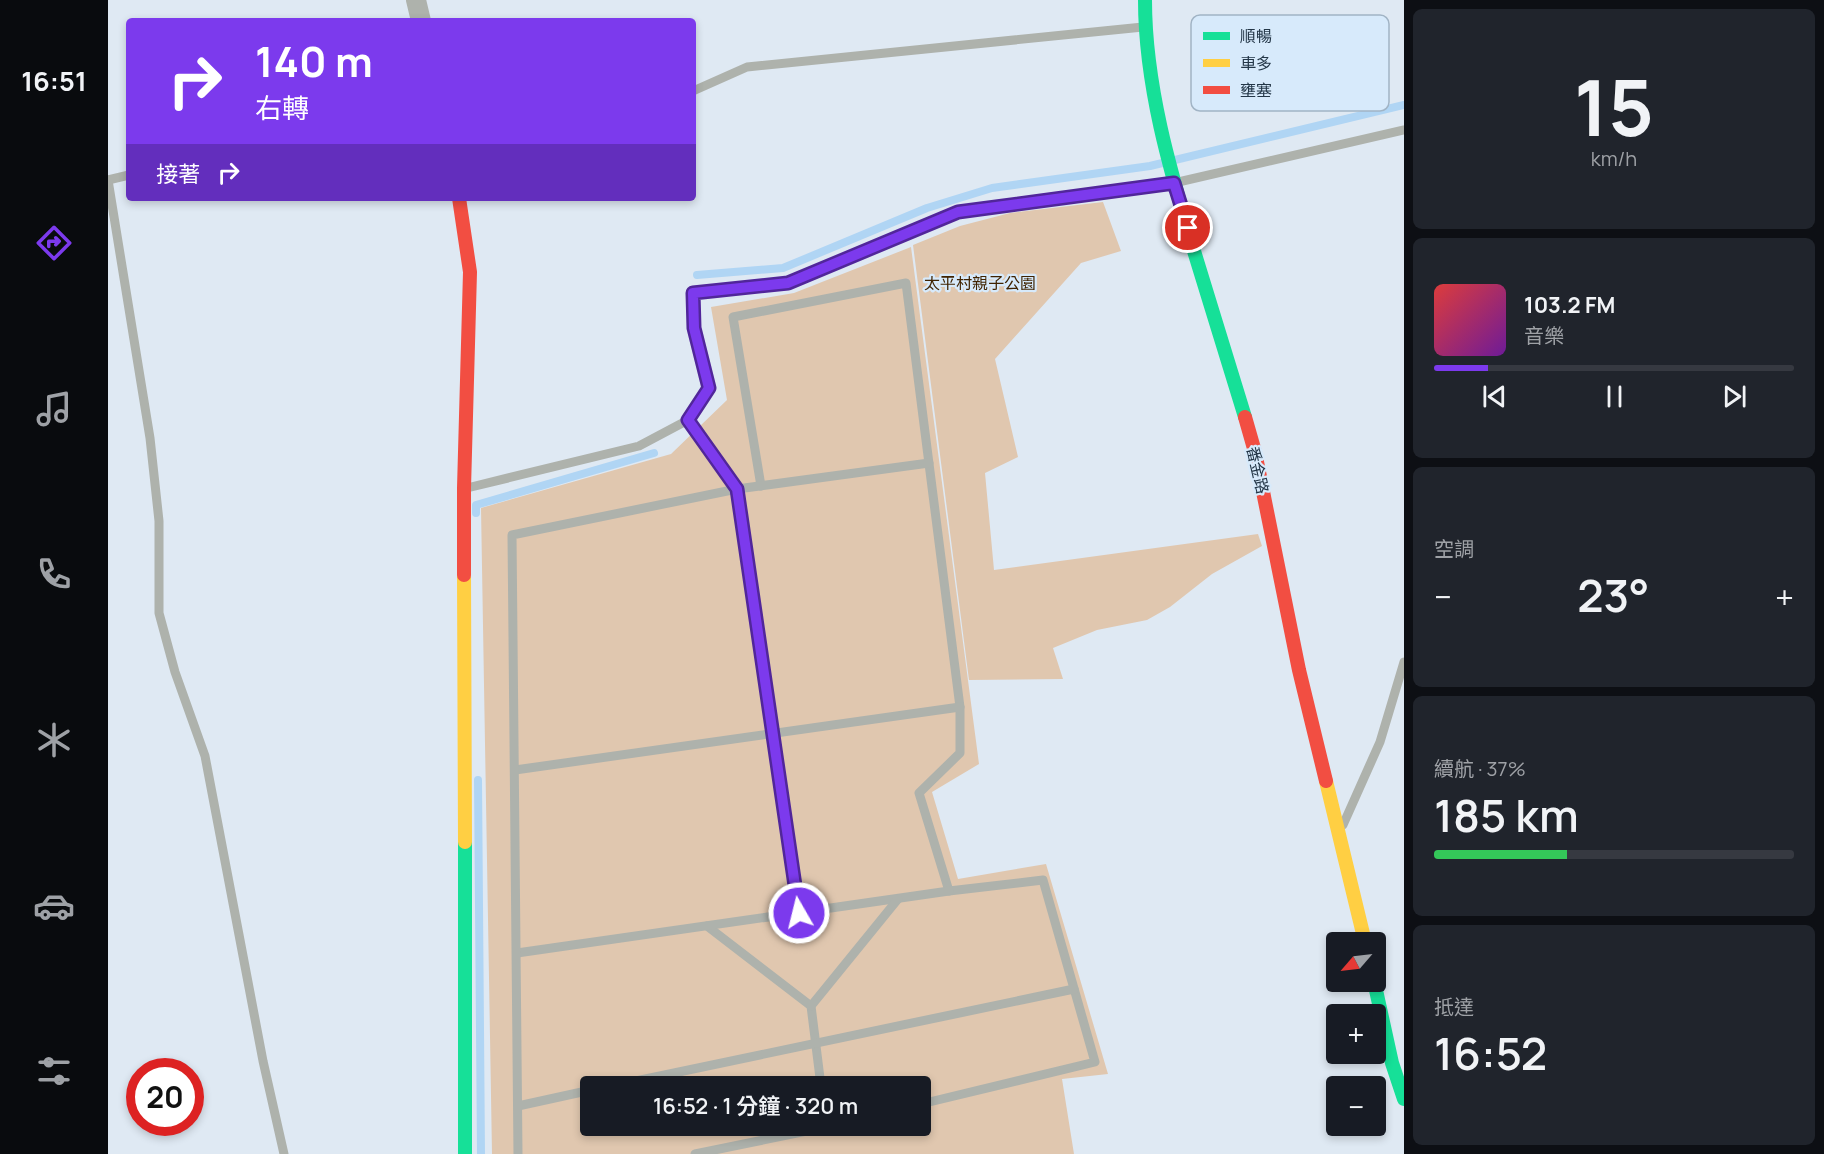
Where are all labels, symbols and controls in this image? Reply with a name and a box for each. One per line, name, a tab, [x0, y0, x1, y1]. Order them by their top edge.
legend	[1191, 15, 1389, 111]
text: 順暢	[1240, 25, 1272, 47]
text: 140 m	[255, 32, 373, 90]
icon: right	[156, 42, 234, 120]
text: 車多	[1240, 52, 1272, 74]
text: 15	[1574, 53, 1654, 159]
text: 16:51	[21, 62, 87, 99]
text: 壅塞	[1240, 79, 1272, 101]
text: 右轉	[255, 89, 309, 126]
text: km/h	[1591, 145, 1637, 172]
icon: right	[212, 156, 245, 189]
text: 接著	[156, 159, 200, 189]
pin	[1162, 202, 1213, 253]
icon: arrive	[1171, 211, 1204, 244]
icon: directions	[33, 222, 75, 264]
park label: 太平村親子公園	[924, 272, 1036, 294]
text: 103.2 FM	[1524, 290, 1615, 320]
text: 音樂	[1524, 322, 1564, 349]
icon: previous	[1478, 380, 1511, 413]
icon: pause	[1598, 380, 1631, 413]
icon: next	[1718, 380, 1751, 413]
icon: music	[33, 388, 75, 430]
street label: 番金路	[1242, 444, 1274, 496]
text: 空調	[1434, 535, 1474, 562]
icon: phone	[33, 553, 75, 595]
text: 23°	[1577, 564, 1650, 626]
text: −	[1434, 574, 1452, 619]
text: +	[1775, 574, 1794, 619]
icon: climate	[33, 719, 75, 761]
text: 續航 · 37%	[1434, 755, 1526, 782]
text: 185 km	[1434, 784, 1579, 846]
position arrow	[767, 881, 831, 945]
icon: car	[33, 885, 75, 927]
north arrow	[1326, 932, 1386, 992]
map controls	[1326, 932, 1386, 1136]
text: 抵達	[1434, 993, 1474, 1020]
button: +	[1326, 1004, 1386, 1064]
text: 16:52	[1434, 1022, 1547, 1084]
icon: filters	[33, 1050, 75, 1092]
speed limit sign: 20	[126, 1058, 204, 1136]
button: −	[1326, 1076, 1386, 1136]
text: 16:52 · 1 分鐘 · 320 m	[653, 1091, 858, 1121]

